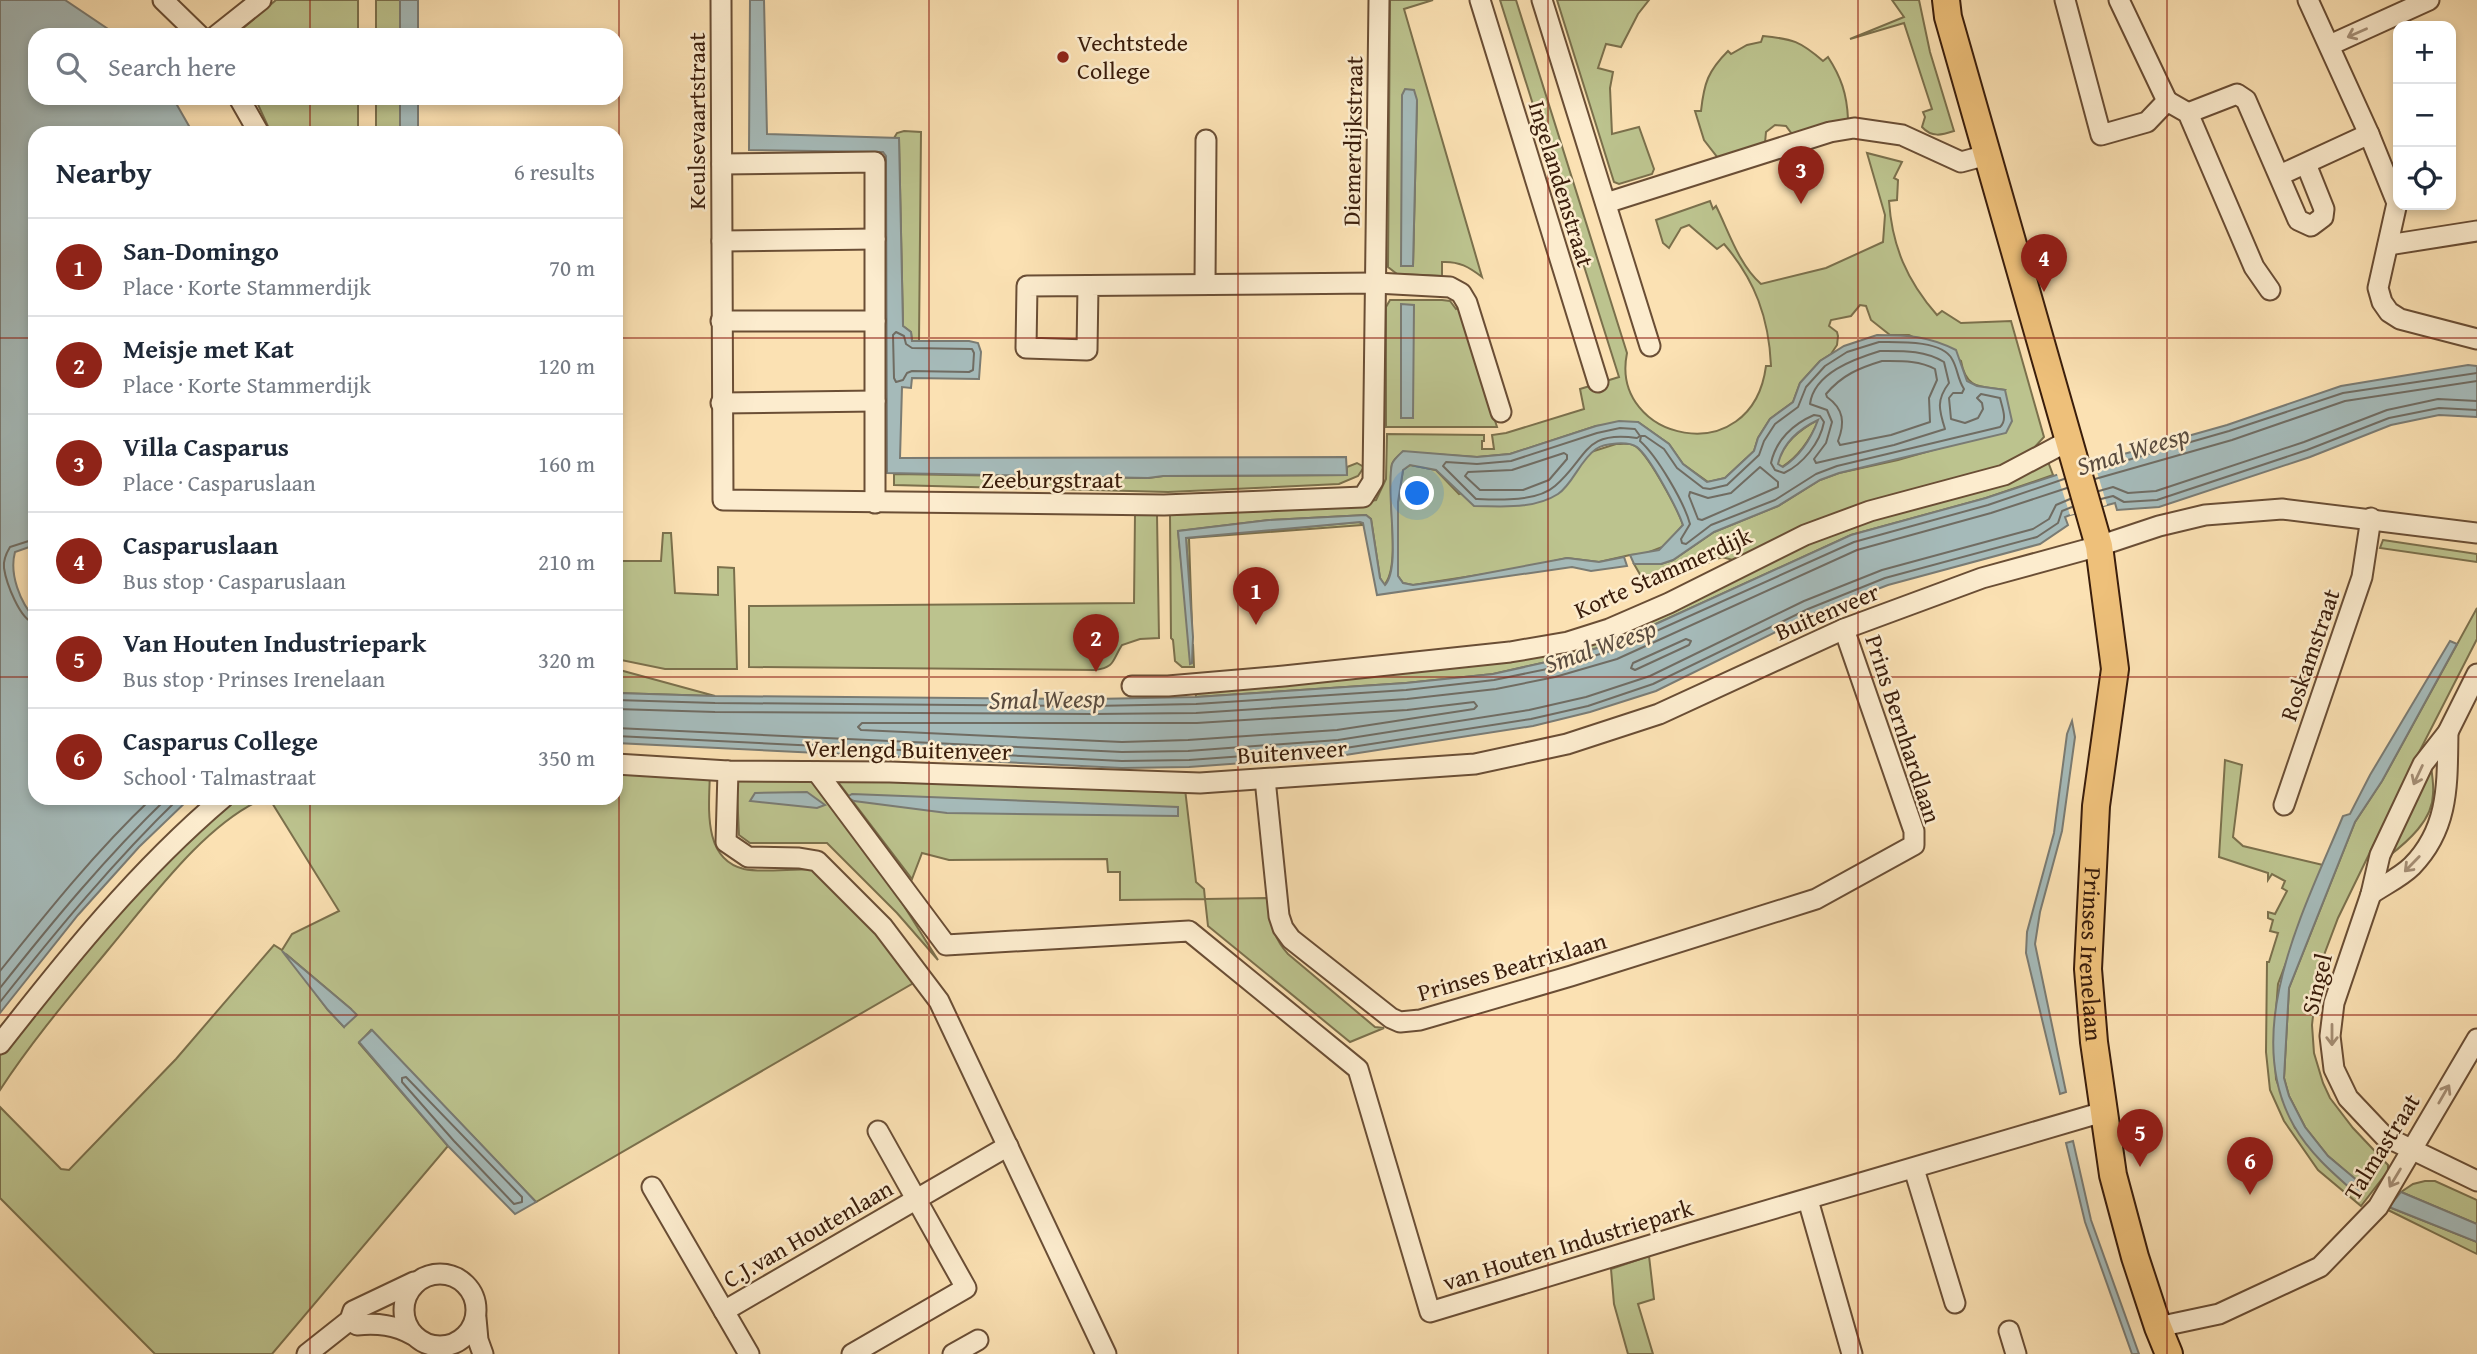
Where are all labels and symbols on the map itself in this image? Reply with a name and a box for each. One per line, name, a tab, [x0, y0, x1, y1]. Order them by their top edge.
place label: Vechtstede College	[1077, 25, 1188, 88]
one-way arrow	[2347, 27, 2368, 40]
street label: Keulsevaartstraat	[679, 32, 714, 210]
marker: Vechtstede College	[1055, 49, 1071, 65]
street label: Diemerdijkstraat	[1334, 55, 1371, 226]
street label: Ingelandenstraat	[1520, 97, 1604, 272]
pin: 3	[1778, 146, 1824, 204]
pin: 4	[2021, 234, 2067, 292]
water label: Smal Weesp	[2071, 414, 2194, 485]
street label: Zeeburgstraat	[981, 462, 1123, 497]
your location	[1400, 476, 1434, 510]
street label: Korte Stammerdijk	[1568, 517, 1758, 627]
pin: 1	[1233, 567, 1279, 625]
street label: Buitenveer	[1769, 574, 1885, 649]
street label: Roskamstraat	[2271, 584, 2349, 726]
water label: Smal Weesp	[1538, 608, 1661, 683]
pin: 2	[1073, 614, 1119, 672]
street label: Prins Bernhardlaan	[1857, 630, 1951, 828]
water label: Smal Weesp	[988, 678, 1106, 719]
street label: Verlengd Buitenveer	[804, 730, 1012, 769]
street label: Buitenveer	[1236, 730, 1348, 773]
one-way arrow	[2411, 764, 2424, 785]
one-way arrow	[2403, 855, 2420, 872]
street label: Prinses Irenelaan	[2071, 866, 2112, 1043]
street label: Prinses Beatrixlaan	[1413, 923, 1611, 1010]
street label: Singel	[2292, 949, 2341, 1018]
one-way arrow	[2325, 1024, 2338, 1047]
one-way arrow	[2437, 1085, 2451, 1105]
street label: Talmastraat	[2335, 1086, 2429, 1207]
pin: 5	[2117, 1109, 2163, 1167]
pin: 6	[2227, 1137, 2273, 1195]
one-way arrow	[2387, 1168, 2401, 1188]
street label: C.J.van Houtenlaan	[716, 1170, 900, 1296]
street label: van Houten Industriepark	[1438, 1190, 1698, 1299]

